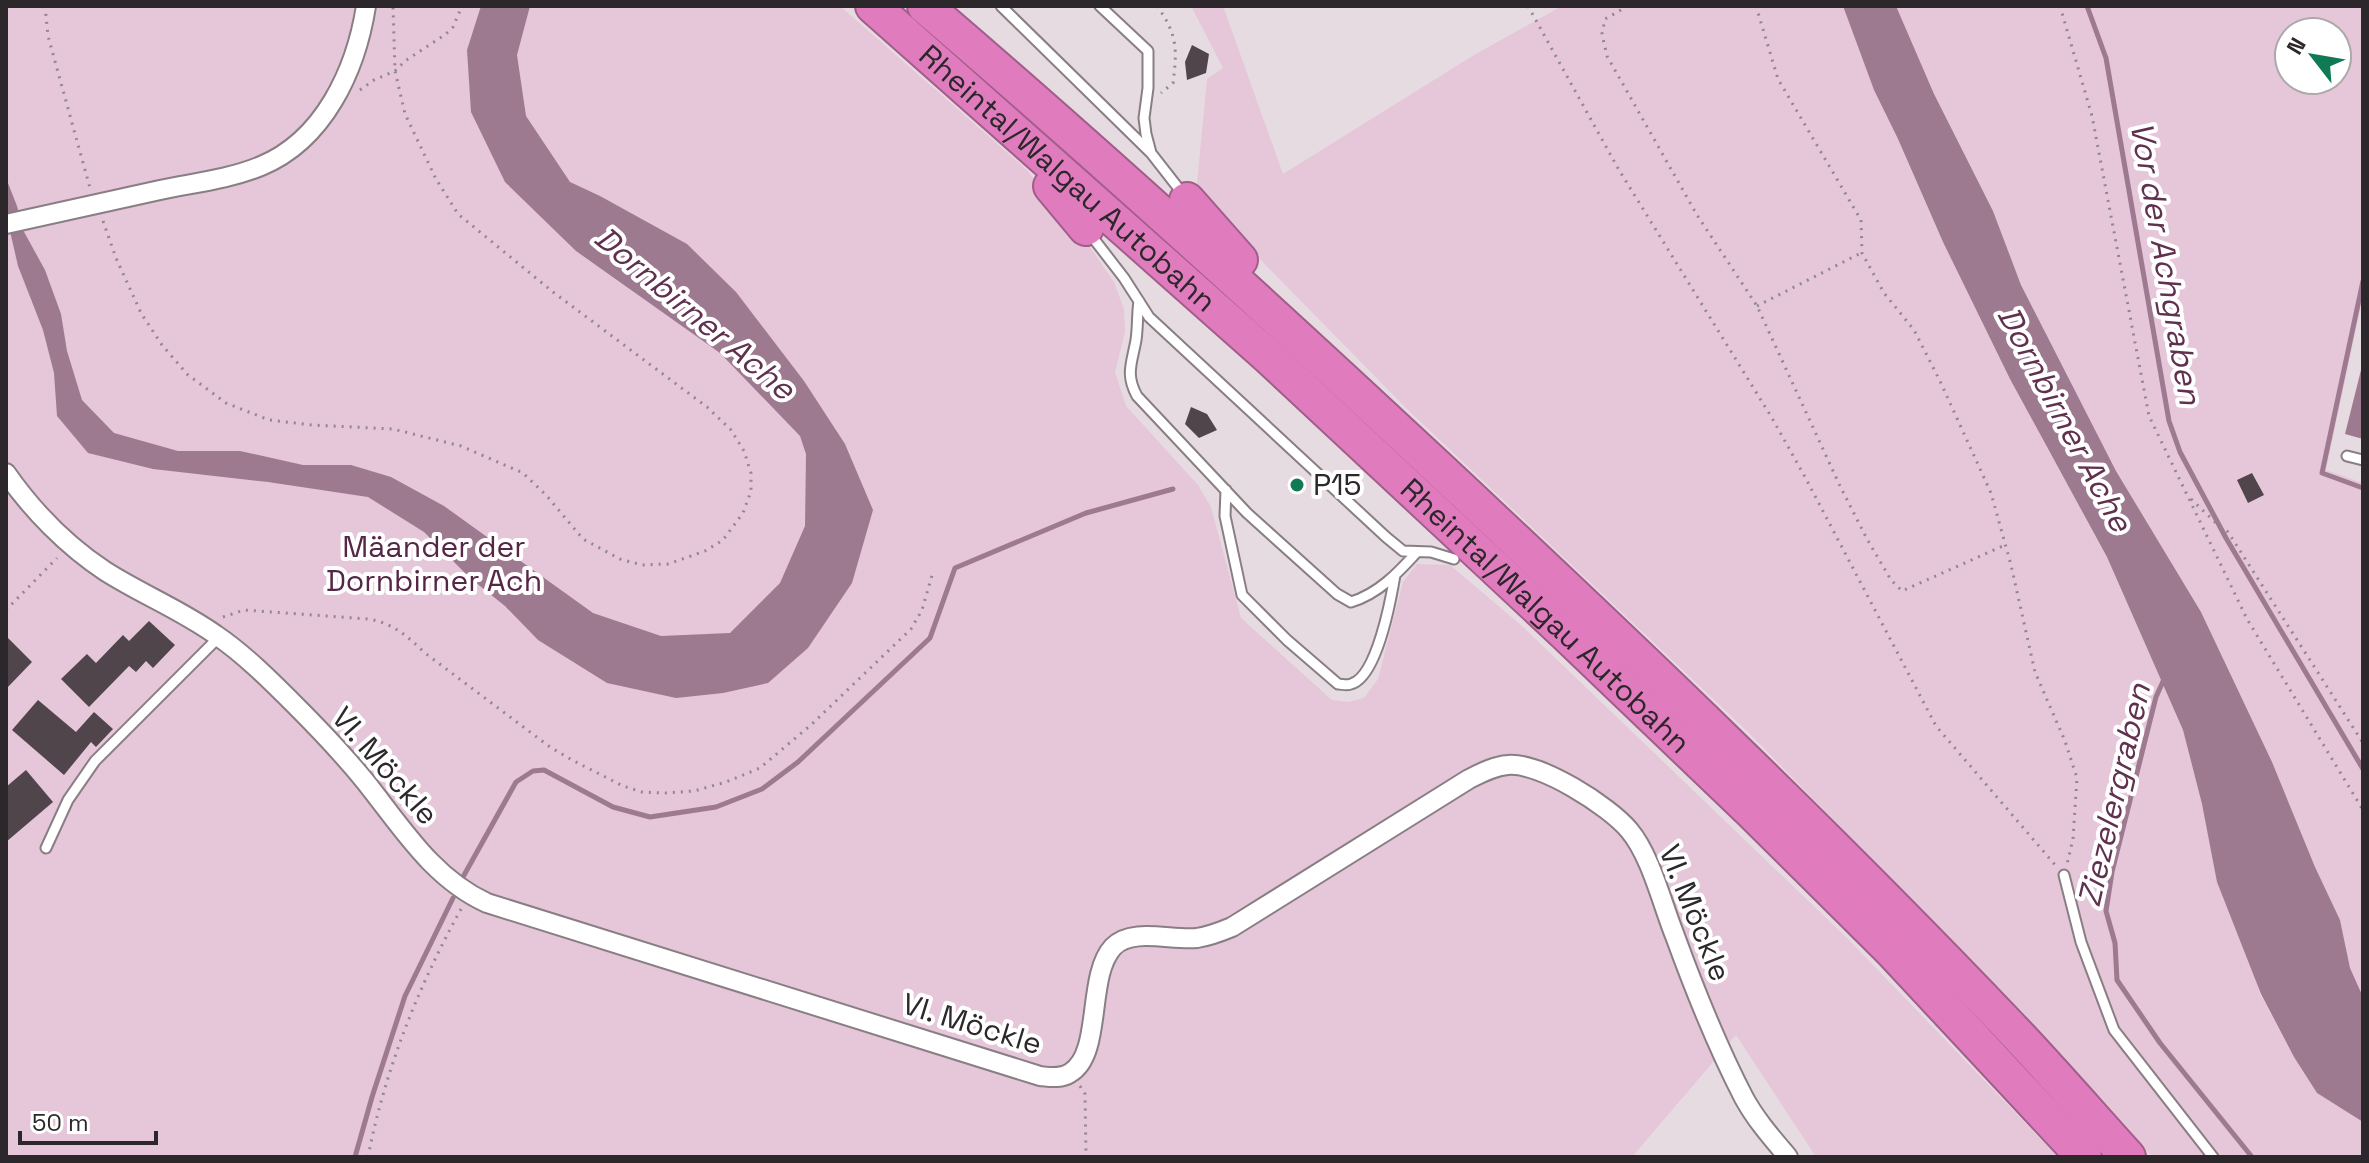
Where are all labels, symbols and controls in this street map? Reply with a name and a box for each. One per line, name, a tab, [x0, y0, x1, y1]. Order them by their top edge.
north arrow	[2273, 16, 2353, 96]
text: N	[2280, 32, 2312, 59]
street label: Rheintal/Walgau Autobahn	[911, 36, 1225, 320]
water label: Vor der Achgraben	[2121, 118, 2211, 409]
water label: Dornbirner Ache	[587, 218, 804, 409]
water label: Dornbirner Ache	[1989, 299, 2142, 539]
place label: P15	[1313, 465, 1362, 504]
street label: Rheintal/Walgau Autobahn	[1392, 470, 1699, 762]
marker: P15	[1288, 476, 1306, 494]
park label: Mäander der Dornbirner Ach	[326, 527, 542, 600]
water label: Ziezelergraben	[2069, 678, 2159, 910]
street label: VI. Möckle	[323, 699, 447, 833]
street label: VI. Möckle	[1650, 839, 1740, 987]
street label: VI. Möckle	[898, 984, 1047, 1063]
scale bar	[20, 1095, 156, 1145]
text: 50 m	[32, 1107, 89, 1138]

